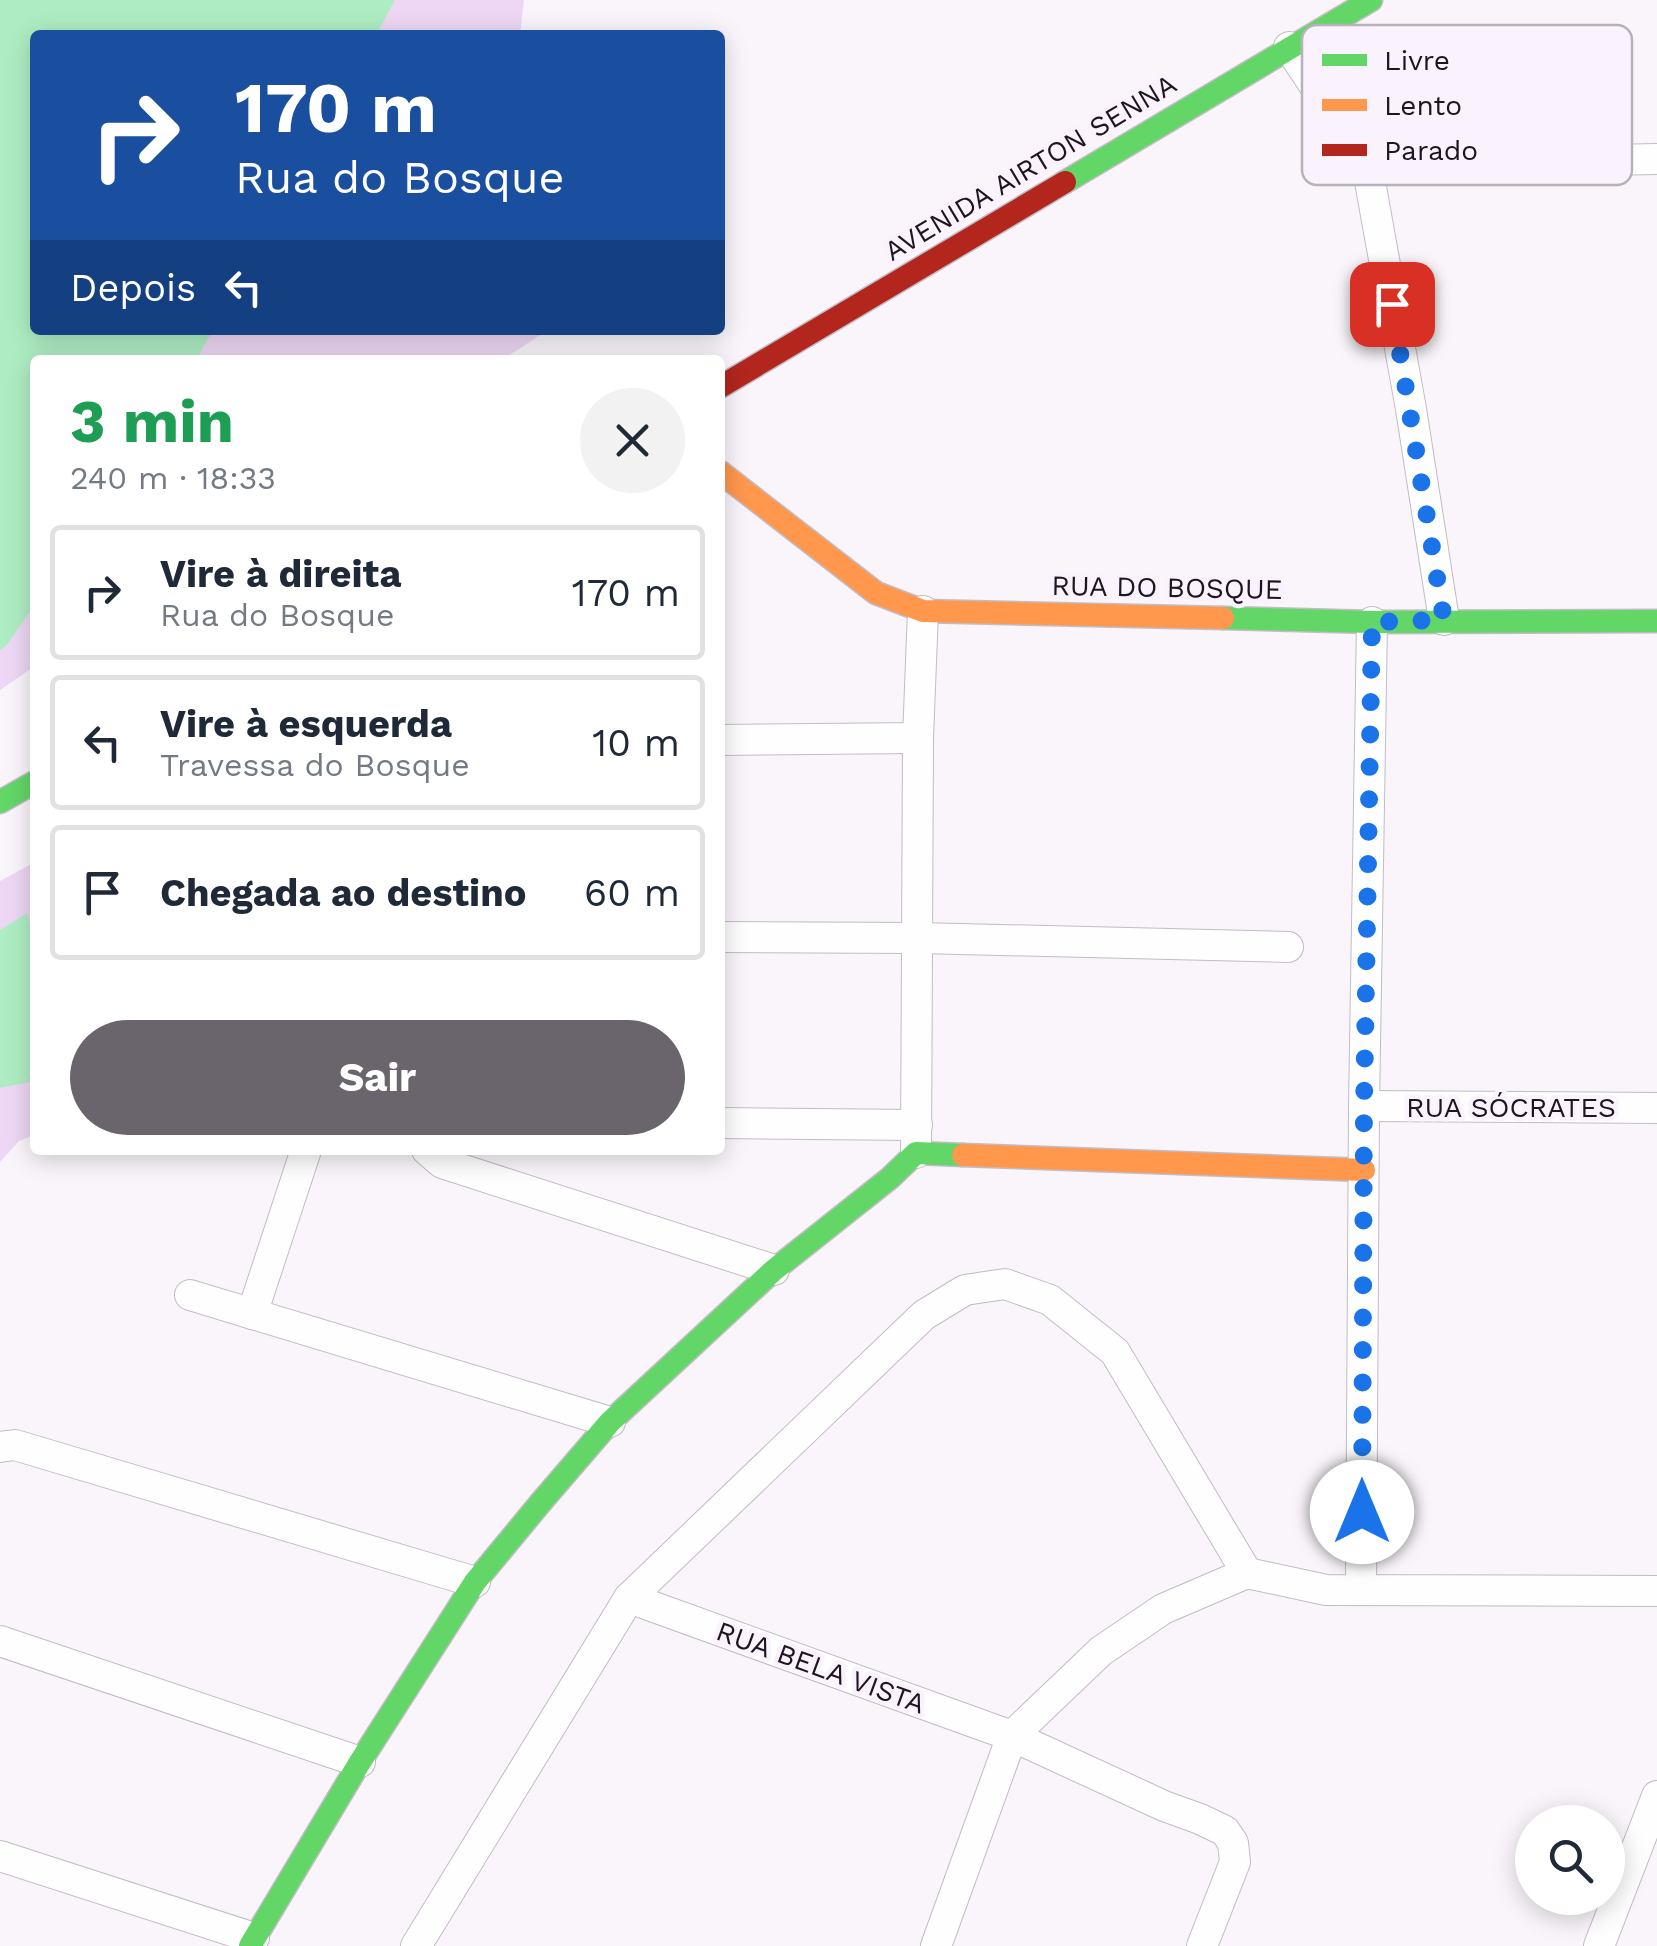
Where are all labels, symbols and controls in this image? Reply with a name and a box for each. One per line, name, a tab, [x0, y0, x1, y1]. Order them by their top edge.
legend	[1302, 25, 1632, 185]
text: Livre	[1384, 44, 1450, 77]
text: 170 m	[235, 67, 437, 149]
street label: AVENIDA AIRTON SENNA	[878, 67, 1182, 268]
icon: right	[70, 70, 200, 200]
text: Lento	[1384, 89, 1462, 122]
text: Parado	[1384, 134, 1478, 167]
text: Rua do Bosque	[235, 151, 565, 204]
icon: left	[216, 260, 271, 315]
pin	[1350, 262, 1435, 347]
text: Depois	[70, 266, 196, 310]
icon: arrive	[1365, 277, 1420, 332]
text: 3 min	[70, 386, 234, 457]
button: close	[580, 388, 685, 493]
text: 240 m · 18:33	[70, 459, 276, 497]
text: Vire à direita	[160, 552, 401, 596]
icon: right	[75, 565, 130, 620]
street label: RUA DO BOSQUE	[1051, 569, 1283, 606]
text: 170 m	[572, 571, 680, 615]
text: Rua do Bosque	[160, 596, 394, 634]
text: Vire à esquerda	[160, 702, 452, 746]
icon: left	[75, 715, 130, 770]
text: 10 m	[592, 721, 680, 765]
text: Travessa do Bosque	[160, 746, 470, 784]
icon: arrive	[75, 865, 130, 920]
text: Chegada ao destino	[160, 871, 527, 915]
text: 60 m	[584, 871, 680, 915]
button: Sair	[70, 1020, 685, 1135]
street label: RUA SÓCRATES	[1406, 1091, 1616, 1124]
position arrow	[1310, 1460, 1414, 1564]
street label: RUA BELA VISTA	[712, 1614, 930, 1721]
map controls	[1515, 1805, 1625, 1915]
button: search	[1515, 1805, 1625, 1915]

